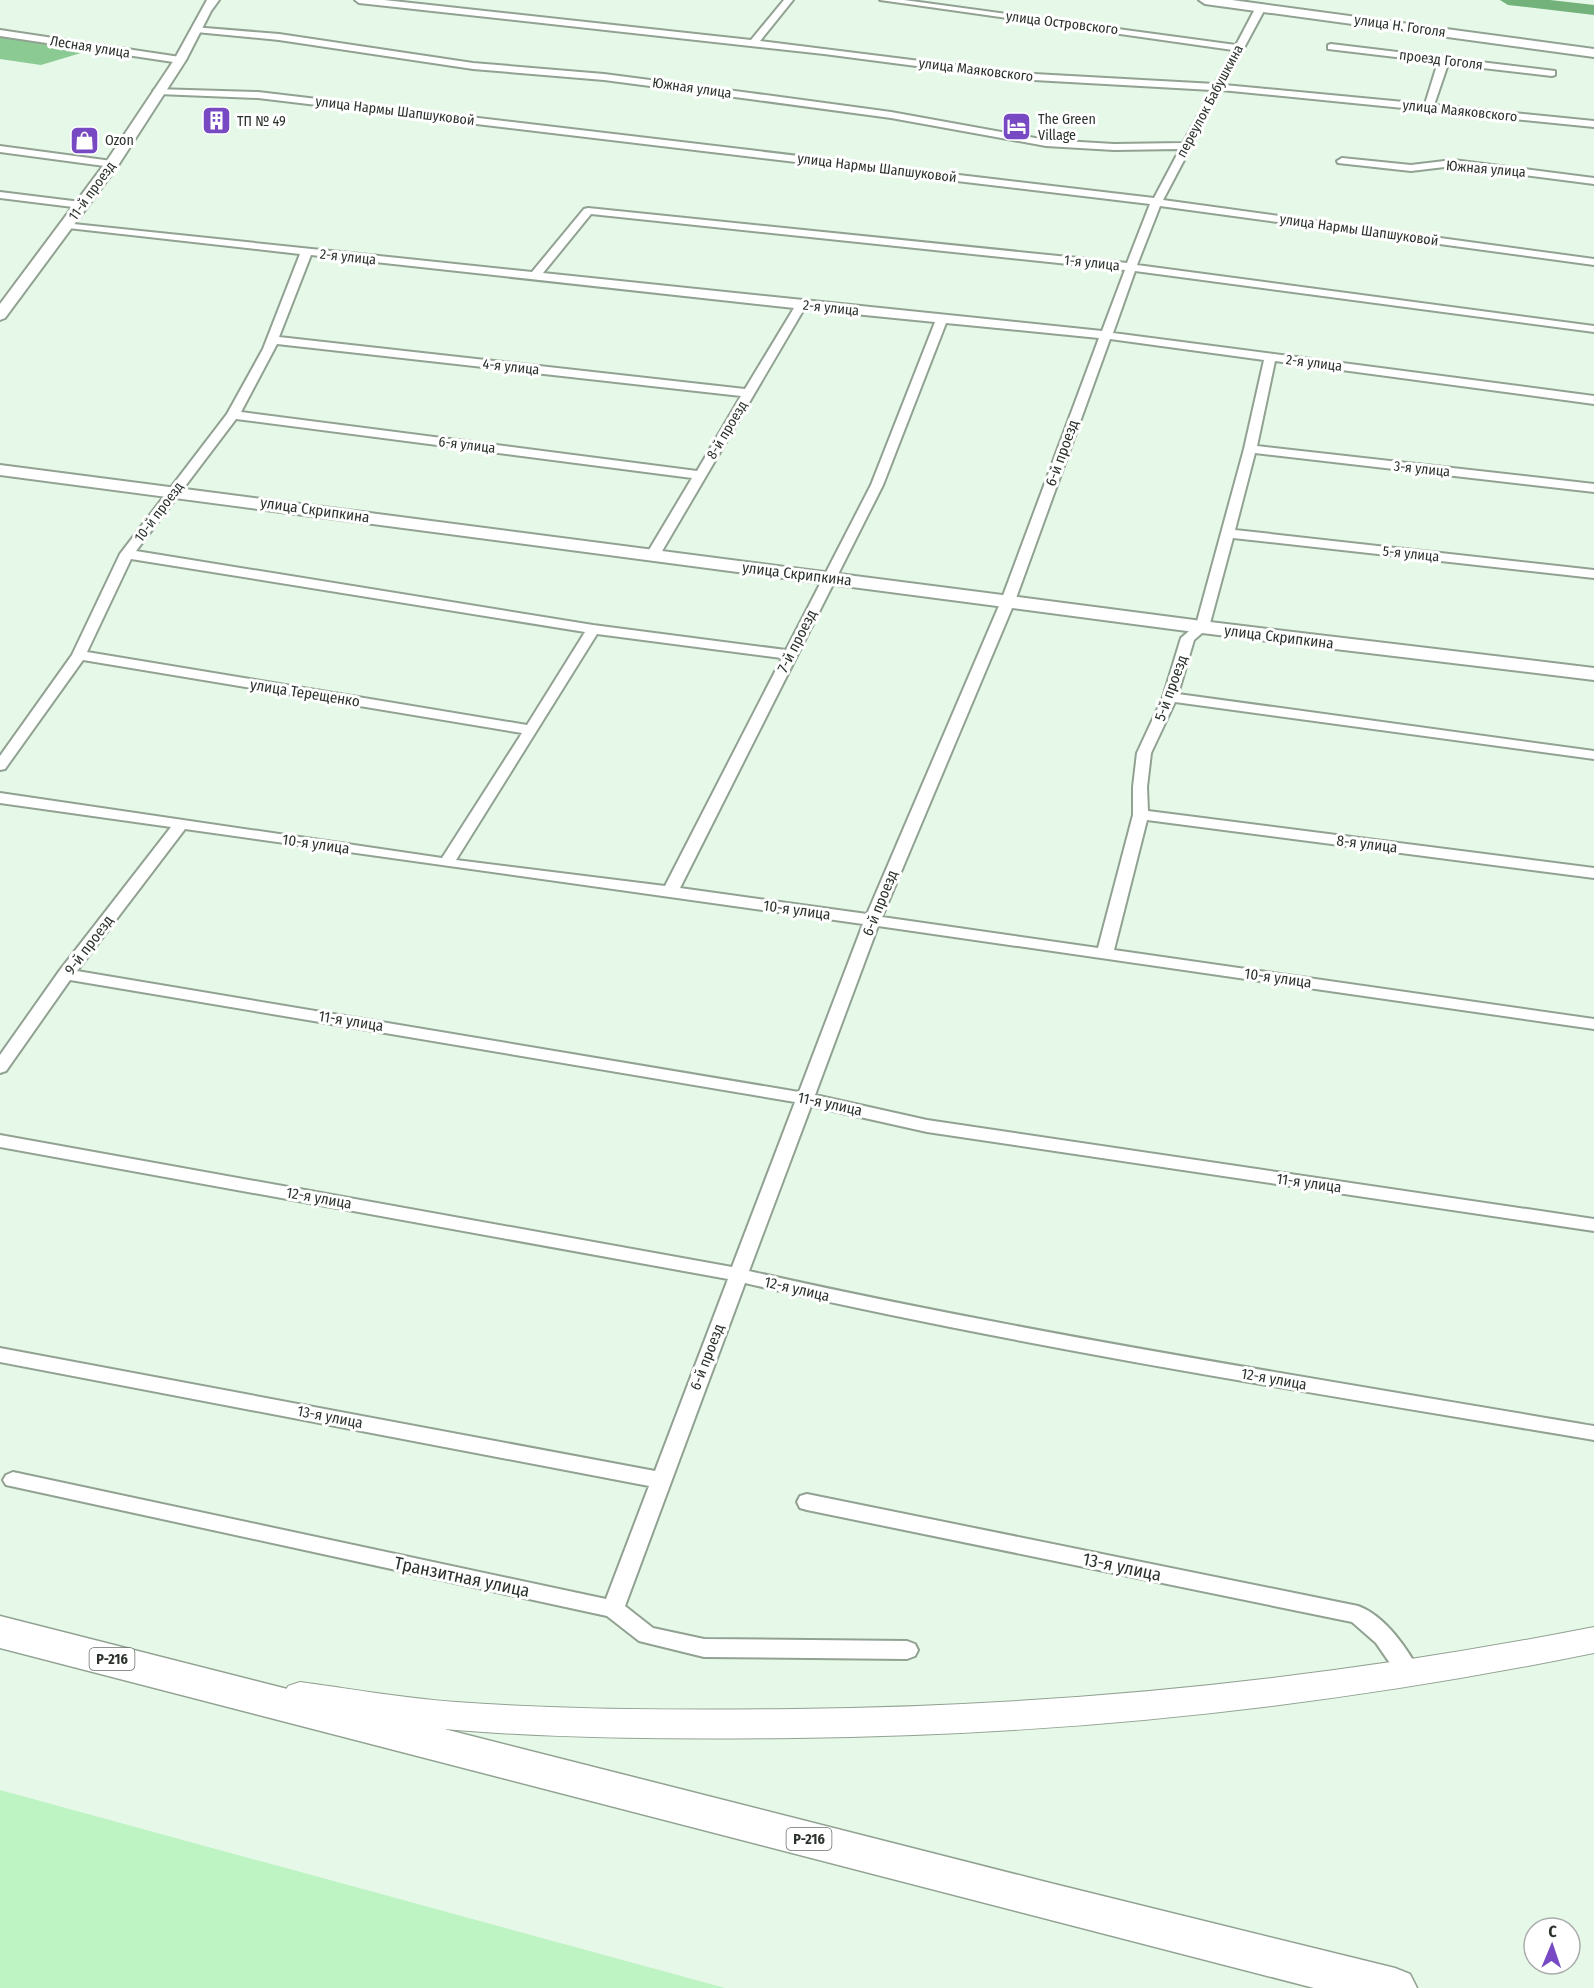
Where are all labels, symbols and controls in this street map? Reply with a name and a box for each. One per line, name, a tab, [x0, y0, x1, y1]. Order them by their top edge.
street label: улица Островского	[1005, 8, 1119, 38]
street label: улица Н. Гоголя	[1353, 11, 1447, 41]
street label: Лесная улица	[49, 32, 131, 62]
street label: переулок Бабушкина	[1173, 42, 1247, 160]
street label: проезд Гоголя	[1398, 46, 1484, 74]
street label: улица Маяковского	[918, 55, 1034, 85]
street label: Южная улица	[651, 74, 733, 102]
street label: улица Нармы Шапшуковой	[315, 93, 475, 129]
street label: улица Маяковского	[1402, 97, 1518, 125]
building icon: ТП № 49	[200, 105, 232, 137]
hotel icon: The Green Village	[1001, 111, 1033, 143]
place label: The Green Village	[1038, 111, 1096, 144]
place label: ТП № 49	[237, 113, 286, 130]
shop icon: Ozon	[68, 124, 100, 156]
place label: Ozon	[105, 132, 134, 149]
street label: улица Нармы Шапшуковой	[797, 150, 957, 186]
street label: Южная улица	[1445, 157, 1527, 181]
street label: 11-й проезд	[65, 158, 119, 224]
street label: улица Нармы Шапшуковой	[1279, 210, 1439, 250]
street label: 2-я улица	[319, 246, 377, 268]
street label: 1-я улица	[1063, 252, 1121, 274]
street label: 2-я улица	[802, 297, 860, 319]
street label: 2-я улица	[1285, 351, 1343, 375]
street label: 4-я улица	[482, 356, 540, 378]
street label: 8-й проезд	[703, 398, 751, 462]
street label: 6-й проезд	[1042, 417, 1082, 489]
street label: 6-я улица	[438, 433, 497, 457]
street label: 3-я улица	[1393, 458, 1451, 480]
street label: 10-й проезд	[131, 479, 187, 545]
street label: улица Скрипкина	[259, 493, 371, 527]
street label: 5-я улица	[1382, 543, 1440, 565]
street label: улица Скрипкина	[741, 558, 853, 590]
street label: 7-й проезд	[774, 607, 820, 675]
street label: улица Скрипкина	[1223, 621, 1335, 653]
street label: 5-й проезд	[1151, 653, 1191, 723]
street label: улица Терещенко	[249, 675, 361, 711]
street label: 10-я улица	[281, 830, 351, 858]
street label: 8-я улица	[1335, 831, 1399, 857]
street label: 6-й проезд	[859, 867, 901, 939]
street label: 10-я улица	[762, 896, 832, 924]
street label: 9-й проезд	[61, 912, 117, 978]
street label: 10-я улица	[1243, 964, 1313, 992]
street label: 11-я улица	[317, 1007, 385, 1035]
street label: 11-я улица	[796, 1088, 864, 1120]
street label: 11-я улица	[1275, 1170, 1343, 1196]
street label: 12-я улица	[285, 1183, 353, 1213]
street label: 12-я улица	[763, 1273, 831, 1305]
street label: 6-й проезд	[686, 1321, 728, 1393]
street label: 12-я улица	[1240, 1364, 1308, 1394]
street label: 13-я улица	[296, 1402, 364, 1432]
street label: 13-я улица	[1081, 1548, 1163, 1586]
street label: Транзитная улица	[392, 1552, 532, 1602]
road number: Р-216	[90, 1648, 134, 1670]
road number: Р-216	[786, 1828, 832, 1850]
north arrow	[1522, 1916, 1582, 1976]
text: С	[1548, 1922, 1558, 1941]

